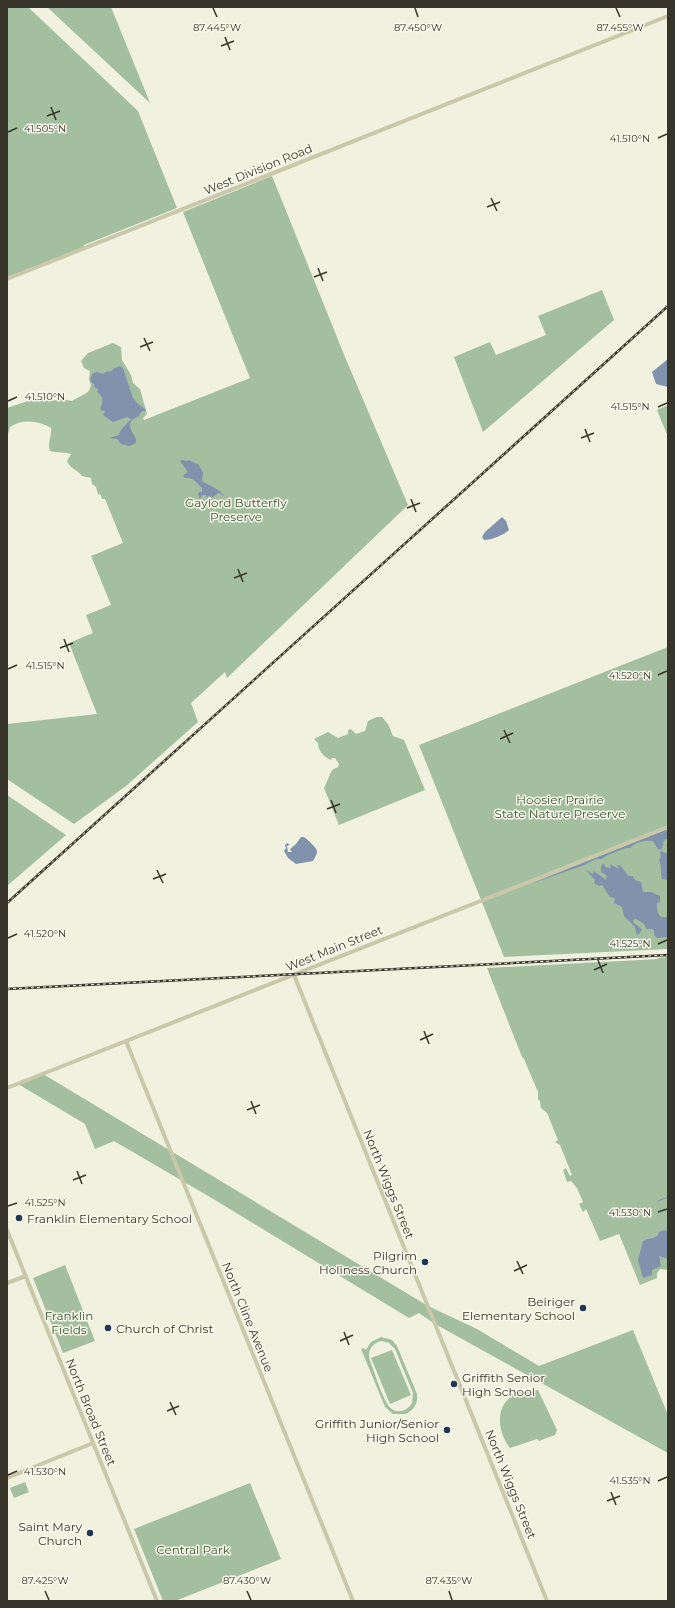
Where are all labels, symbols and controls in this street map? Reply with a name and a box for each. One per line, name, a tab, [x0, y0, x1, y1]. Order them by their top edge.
text: 87.445°W	[193, 21, 241, 34]
text: 87.450°W	[394, 21, 442, 34]
text: 87.455°W	[596, 21, 644, 34]
text: 41.505°N	[24, 122, 66, 135]
text: 41.510°N	[610, 132, 650, 145]
street label: West Division Road	[201, 140, 315, 198]
text: 41.510°N	[25, 390, 65, 403]
text: 41.515°N	[610, 400, 650, 413]
park label: Gaylord Butterfly Preserve	[185, 495, 287, 524]
text: 41.515°N	[25, 659, 65, 672]
text: 41.520°N	[609, 669, 651, 682]
park label: Hoosier Prairie State Nature Preserve	[495, 792, 625, 821]
street label: West Main Street	[283, 922, 385, 974]
text: 41.520°N	[24, 927, 66, 940]
text: 41.525°N	[609, 937, 651, 950]
street label: North Wiggs Street	[360, 1127, 418, 1241]
text: 41.525°N	[24, 1196, 66, 1209]
text: 41.530°N	[609, 1206, 651, 1219]
place label: Franklin Elementary School	[27, 1211, 192, 1226]
marker: Franklin Elementary School	[14, 1213, 24, 1223]
place label: Pilgrim Holiness Church	[319, 1248, 417, 1277]
marker: Pilgrim Holiness Church	[420, 1257, 430, 1267]
street label: North Cline Avenue	[219, 1260, 277, 1374]
place label: Beiriger Elementary School	[462, 1294, 575, 1323]
marker: Beiriger Elementary School	[578, 1303, 588, 1313]
park label: Franklin Fields	[45, 1308, 93, 1337]
place label: Church of Christ	[116, 1321, 213, 1336]
marker: Church of Christ	[103, 1323, 113, 1333]
street label: North Broad Street	[63, 1356, 119, 1468]
place label: Griffith Senior High School	[462, 1370, 545, 1399]
marker: Griffith Senior High School	[449, 1379, 459, 1389]
place label: Griffith Junior/Senior High School	[315, 1416, 439, 1445]
marker: Griffith Junior/Senior High School	[442, 1425, 452, 1435]
street label: North Wiggs Street	[482, 1427, 540, 1541]
text: 41.530°N	[24, 1465, 66, 1478]
text: 41.535°N	[609, 1474, 651, 1487]
place label: Saint Mary Church	[18, 1519, 82, 1548]
marker: Saint Mary Church	[85, 1528, 95, 1538]
park label: Central Park	[156, 1542, 231, 1557]
text: 87.425°W	[21, 1574, 69, 1587]
text: 87.430°W	[223, 1574, 271, 1587]
text: 87.435°W	[426, 1574, 472, 1587]

